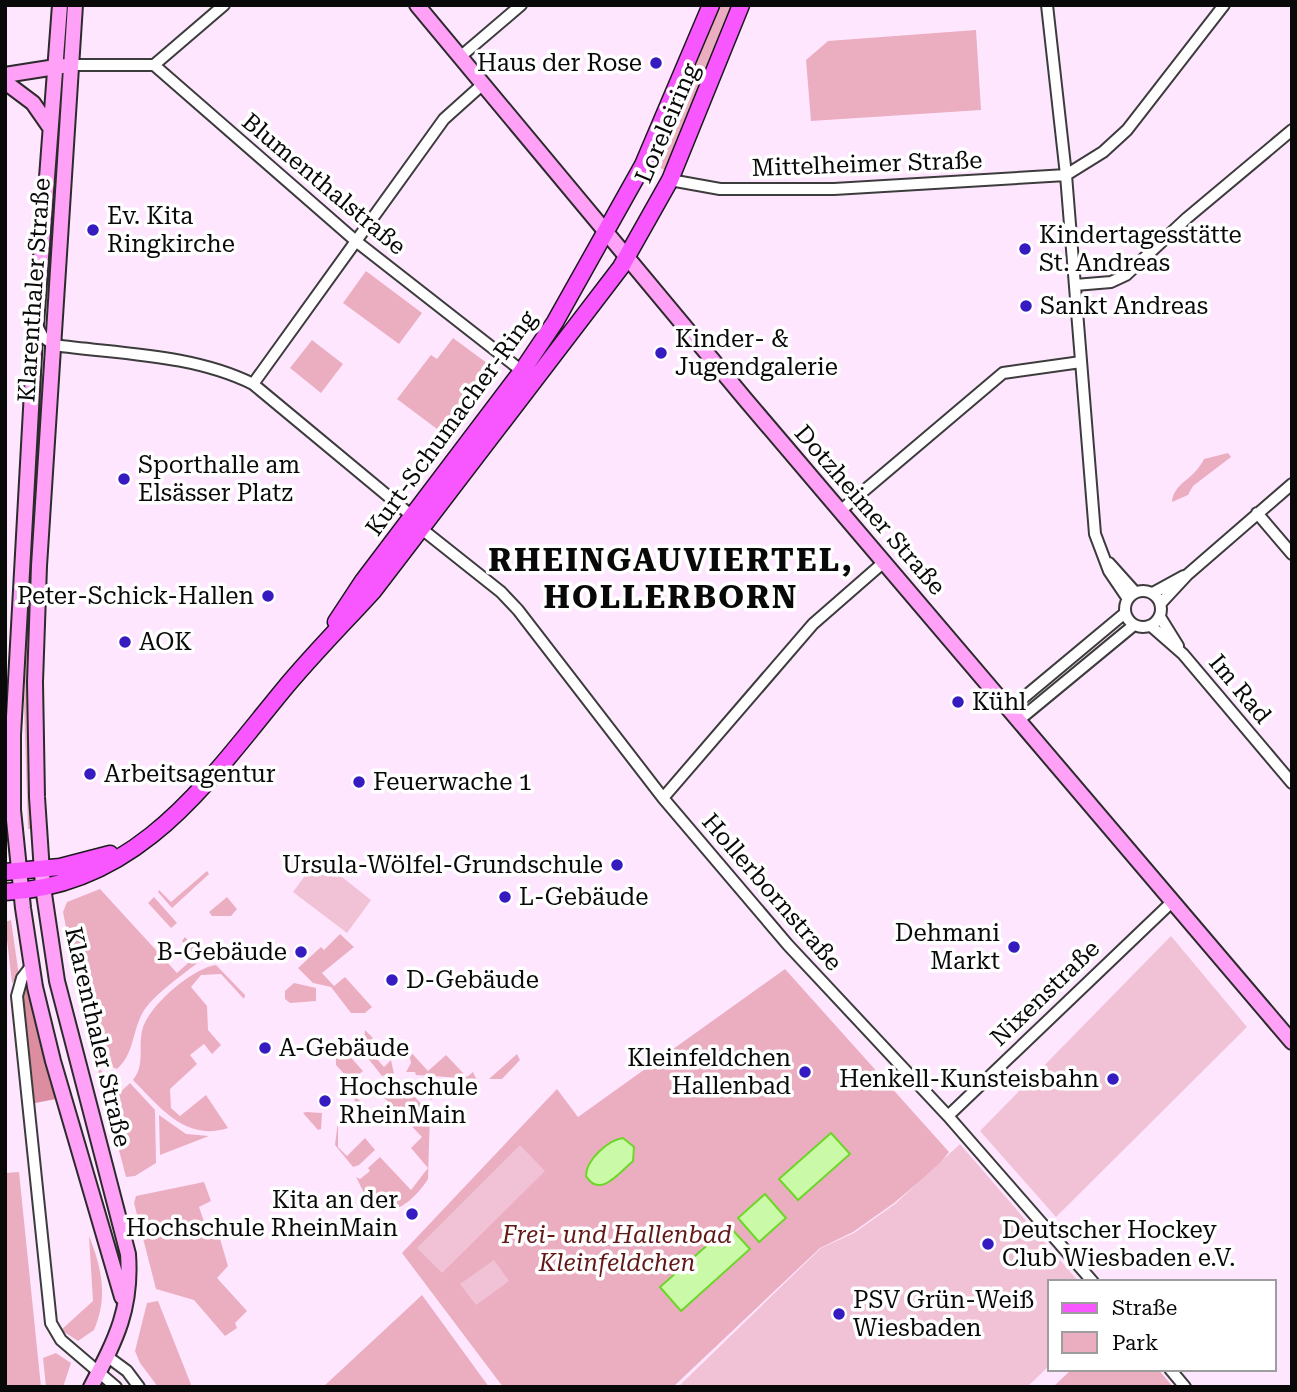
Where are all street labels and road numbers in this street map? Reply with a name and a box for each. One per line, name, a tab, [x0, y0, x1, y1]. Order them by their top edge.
street label: Loreleiring	[629, 59, 705, 187]
street label: Blumenthalstraße	[236, 107, 412, 261]
street label: Mittelheimer Straße	[751, 146, 983, 182]
street label: Klarenthaler Straße	[12, 177, 56, 403]
street label: Kurt-Schumacher-Ring	[360, 305, 542, 541]
street label: Dotzheimer Straße	[789, 419, 951, 601]
street label: Im Rad	[1203, 649, 1277, 729]
street label: Hollerbornstraße	[696, 808, 848, 976]
street label: Klarenthaler Straße	[59, 924, 137, 1150]
street label: Nixenstraße	[985, 934, 1105, 1052]

